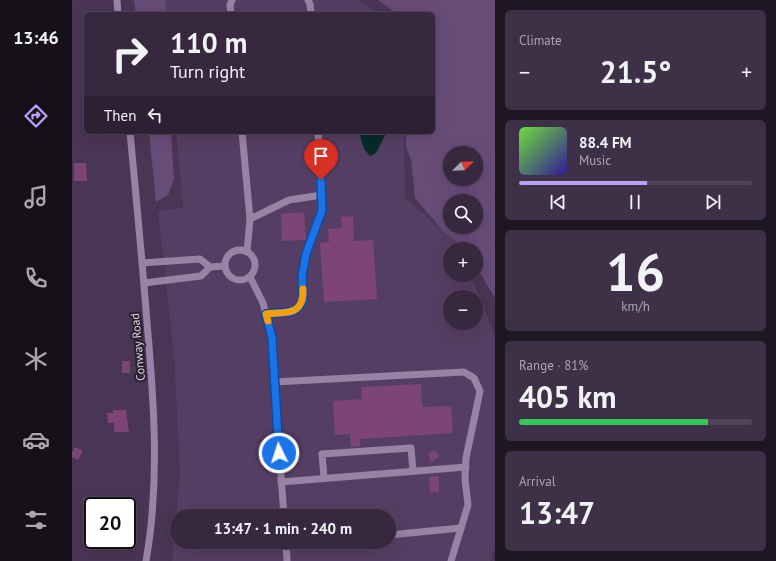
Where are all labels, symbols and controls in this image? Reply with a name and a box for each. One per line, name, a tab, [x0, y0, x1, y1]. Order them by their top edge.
text: 110 m	[170, 24, 247, 61]
text: 13:46	[13, 26, 59, 49]
icon: right	[104, 28, 156, 80]
text: Climate	[519, 32, 562, 49]
text: 21.5°	[600, 52, 671, 91]
text: −	[519, 58, 530, 86]
text: +	[741, 58, 752, 86]
text: Turn right	[170, 60, 245, 83]
icon: directions	[22, 102, 50, 130]
icon: left	[144, 104, 166, 126]
text: Then	[104, 106, 136, 125]
text: 88.4 FM	[579, 133, 632, 152]
pin	[304, 139, 338, 180]
icon: arrive	[310, 145, 332, 167]
north arrow	[443, 146, 483, 186]
map controls	[443, 146, 483, 330]
text: Music	[579, 152, 611, 169]
icon: music	[22, 183, 50, 211]
icon: previous	[547, 191, 569, 213]
icon: pause	[624, 191, 646, 213]
icon: next	[702, 191, 724, 213]
button: search	[443, 194, 483, 234]
text: 16	[606, 238, 665, 305]
button: +	[443, 242, 483, 282]
icon: phone	[22, 264, 50, 292]
button: −	[443, 290, 483, 330]
text: km/h	[621, 298, 650, 315]
street label: Conway Road	[127, 313, 148, 382]
icon: climate	[22, 345, 50, 373]
text: Range · 81%	[519, 357, 588, 374]
text: 405 km	[519, 377, 617, 416]
icon: car	[22, 426, 50, 454]
position arrow	[258, 432, 300, 474]
text: Arrival	[519, 473, 555, 490]
text: 13:47	[519, 493, 595, 532]
speed limit sign: 20	[84, 497, 136, 549]
icon: filters	[22, 506, 50, 534]
text: 13:47 · 1 min · 240 m	[214, 519, 352, 538]

